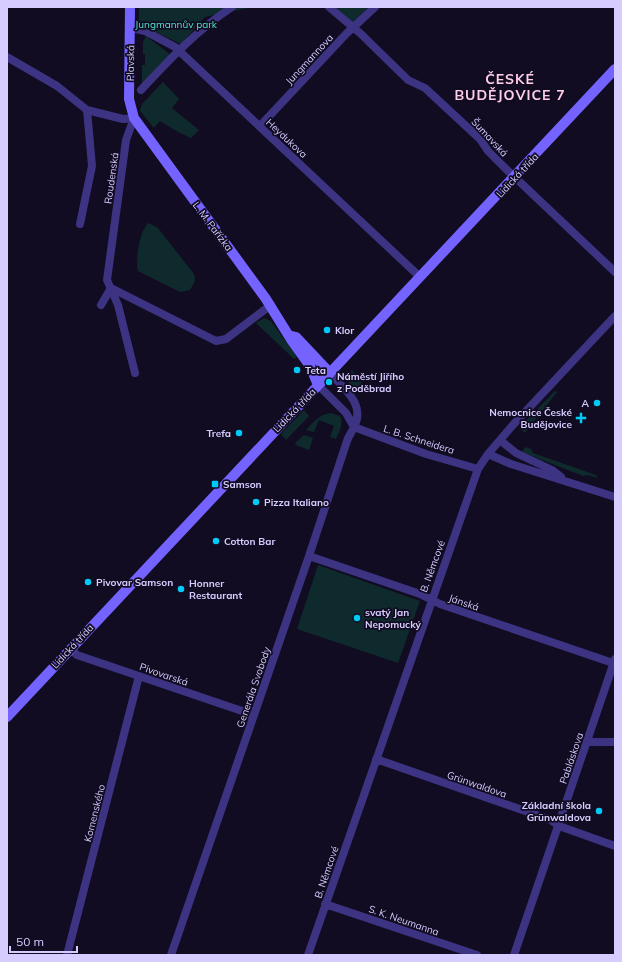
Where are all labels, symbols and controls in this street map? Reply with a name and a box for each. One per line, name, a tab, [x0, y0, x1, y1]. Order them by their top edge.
park label: Jungmannův park	[135, 18, 218, 31]
street label: Jungmannova	[283, 31, 336, 87]
street label: Plavská	[124, 45, 137, 81]
district label: ČESKÉ BUDĚJOVICE 7	[454, 70, 566, 104]
street label: Šumavská	[468, 115, 511, 159]
street label: Heydukova	[263, 116, 310, 161]
street label: Lidická třída	[493, 150, 541, 200]
street label: Roudenská	[101, 152, 122, 205]
street label: L. M. Pařízka	[190, 199, 235, 254]
place label: Klor	[335, 324, 354, 337]
marker: Klor	[322, 325, 332, 335]
place label: Teta	[305, 364, 326, 377]
marker: Teta	[292, 365, 302, 375]
place label: Náměstí Jiřího z Poděbrad	[337, 370, 404, 395]
marker: Náměstí Jiřího z Poděbrad	[324, 377, 334, 387]
street label: Lidická třída	[270, 386, 319, 435]
place label: A	[582, 397, 590, 410]
marker: A	[592, 398, 602, 408]
place label: Nemocnice České Budějovice	[489, 406, 573, 431]
marker: Nemocnice České Budějovice	[575, 412, 587, 424]
street label: L. B. Schneidera	[382, 422, 456, 457]
place label: Trefa	[206, 427, 231, 440]
marker: Trefa	[234, 428, 244, 438]
place label: Samson	[223, 478, 262, 491]
marker: Samson	[210, 479, 220, 489]
place label: Pizza Italiano	[264, 496, 329, 509]
marker: Pizza Italiano	[251, 497, 261, 507]
place label: Cotton Bar	[224, 535, 275, 548]
marker: Cotton Bar	[211, 536, 221, 546]
street label: B. Němcové	[417, 538, 448, 594]
place label: Pivovar Samson	[96, 576, 173, 589]
marker: Pivovar Samson	[83, 577, 93, 587]
place label: Honner Restaurant	[189, 577, 242, 602]
marker: Honner Restaurant	[176, 584, 186, 594]
street label: Jánská	[447, 591, 481, 614]
place label: svatý Jan Nepomucký	[365, 606, 421, 631]
marker: svatý Jan Nepomucký	[352, 613, 362, 623]
street label: Lidická třída	[48, 621, 96, 671]
street label: Generála Svobody	[234, 644, 274, 729]
street label: Pivovarská	[138, 660, 190, 689]
street label: Pabláskova	[557, 731, 586, 786]
street label: Grünwaldova	[445, 768, 508, 801]
street label: Komenského	[81, 783, 108, 843]
place label: Základní škola Grünwaldova	[522, 799, 591, 824]
marker: Základní škola Grünwaldova	[594, 806, 604, 816]
street label: B. Němcové	[311, 844, 341, 900]
street label: S. K. Neumanna	[367, 902, 441, 939]
scale bar	[10, 928, 77, 954]
text: 50 m	[16, 934, 44, 949]

